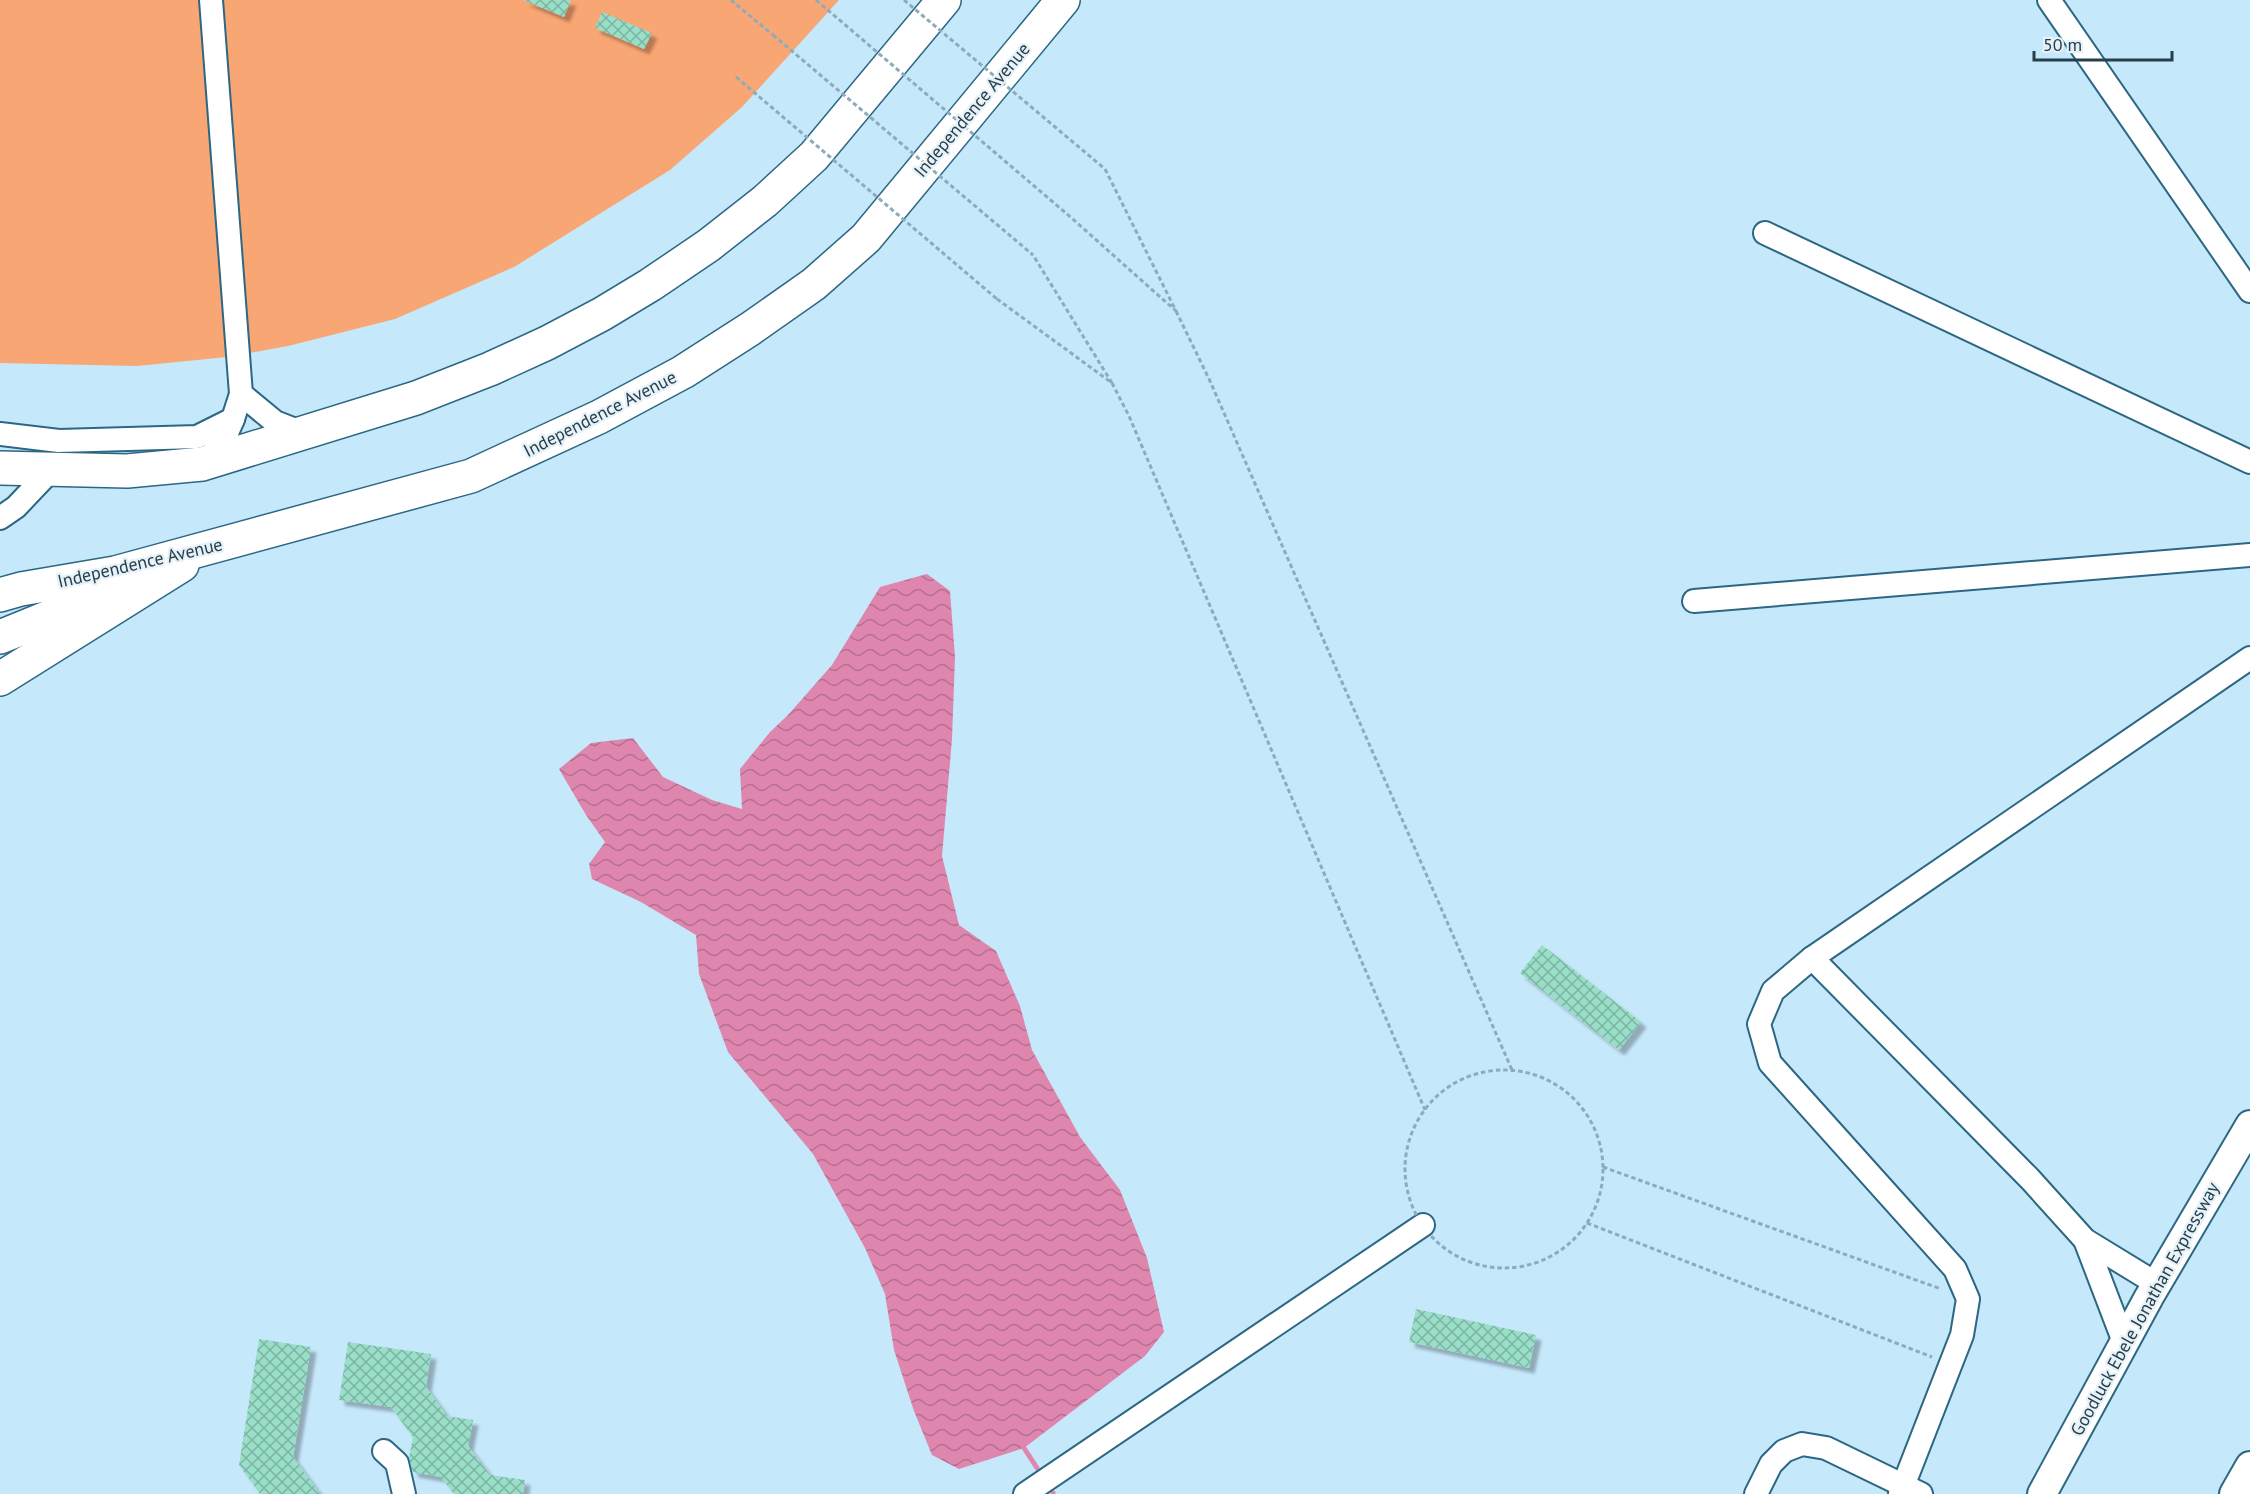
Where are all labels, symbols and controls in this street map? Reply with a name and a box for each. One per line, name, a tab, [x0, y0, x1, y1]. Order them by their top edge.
scale bar	[2034, 24, 2172, 62]
text: 50 m	[2043, 33, 2082, 56]
street label: Independence Avenue	[909, 38, 1035, 182]
street label: Independence Avenue	[519, 365, 680, 462]
street label: Independence Avenue	[55, 532, 225, 593]
street label: Goodluck Ebele Jonathan Expressway	[2065, 1177, 2224, 1440]

